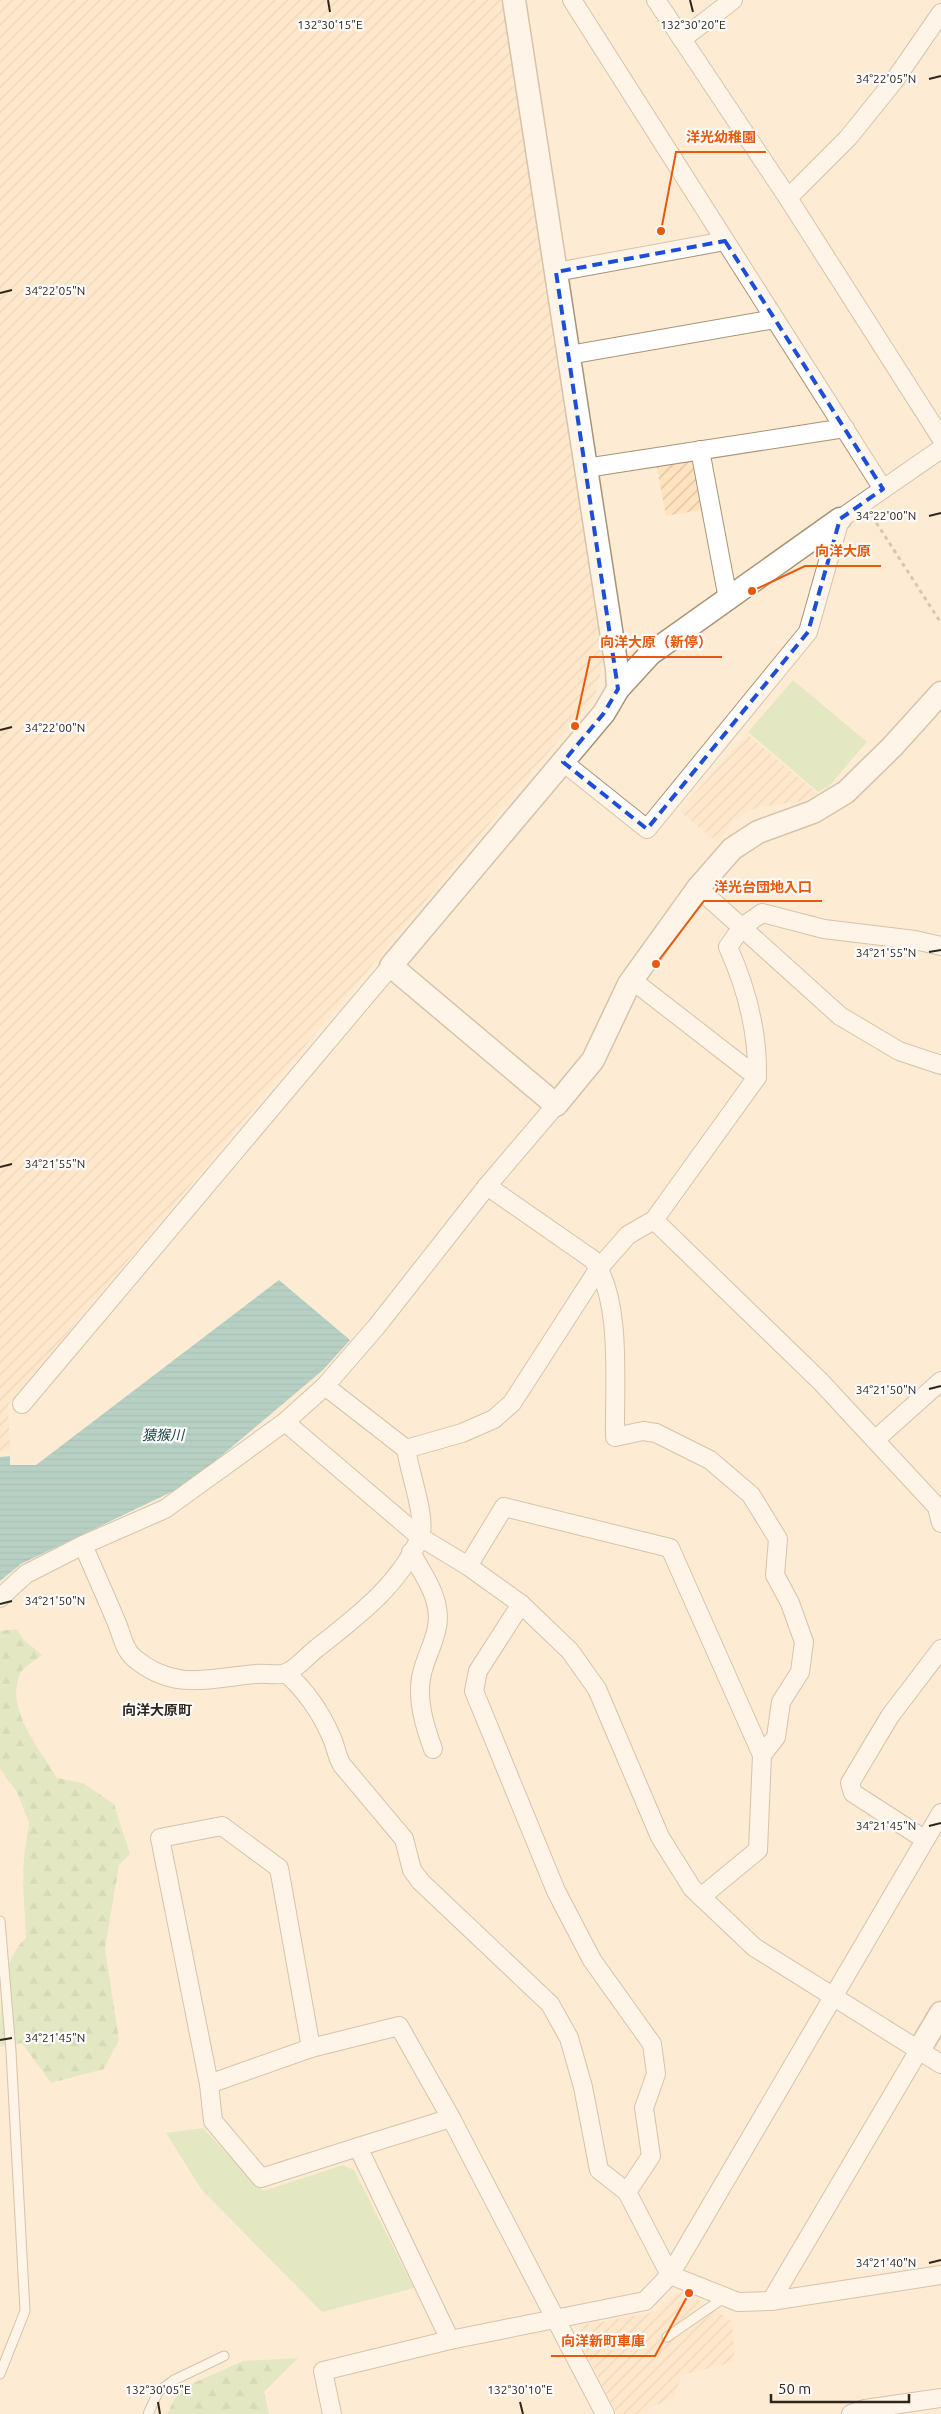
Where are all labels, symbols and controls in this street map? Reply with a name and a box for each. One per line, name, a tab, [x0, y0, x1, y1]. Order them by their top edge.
text: 132°30'15"E	[297, 18, 363, 31]
text: 132°30'20"E	[660, 18, 726, 31]
text: 34°22'05"N	[856, 72, 916, 85]
callout: 洋光幼稚園	[676, 123, 766, 152]
text: 洋光幼稚園	[686, 129, 756, 145]
text: 34°22'05"N	[25, 284, 85, 297]
text: 34°22'00"N	[856, 509, 916, 522]
callout: 向洋大原	[805, 537, 881, 566]
text: 向洋大原	[815, 543, 871, 559]
callout: 向洋大原（新停）	[590, 628, 722, 657]
text: 向洋大原（新停）	[600, 634, 712, 650]
text: 34°22'00"N	[25, 721, 85, 734]
callout: 洋光台団地入口	[704, 872, 822, 901]
text: 洋光台団地入口	[714, 879, 812, 895]
text: 34°21'55"N	[856, 946, 916, 959]
text: 34°21'55"N	[25, 1157, 85, 1170]
text: 34°21'50"N	[856, 1383, 916, 1396]
water label: 猿猴川	[142, 1427, 186, 1443]
text: 34°21'50"N	[25, 1594, 85, 1607]
district label: 向洋大原町	[122, 1702, 192, 1718]
text: 34°21'45"N	[856, 1819, 916, 1832]
text: 34°21'45"N	[25, 2031, 85, 2044]
text: 34°21'40"N	[856, 2256, 916, 2269]
callout: 向洋新町車庫	[551, 2327, 655, 2356]
text: 向洋新町車庫	[561, 2333, 645, 2349]
scale bar	[771, 2372, 908, 2404]
text: 50 m	[778, 2380, 811, 2397]
text: 132°30'05"E	[125, 2383, 191, 2396]
text: 132°30'10"E	[487, 2383, 553, 2396]

